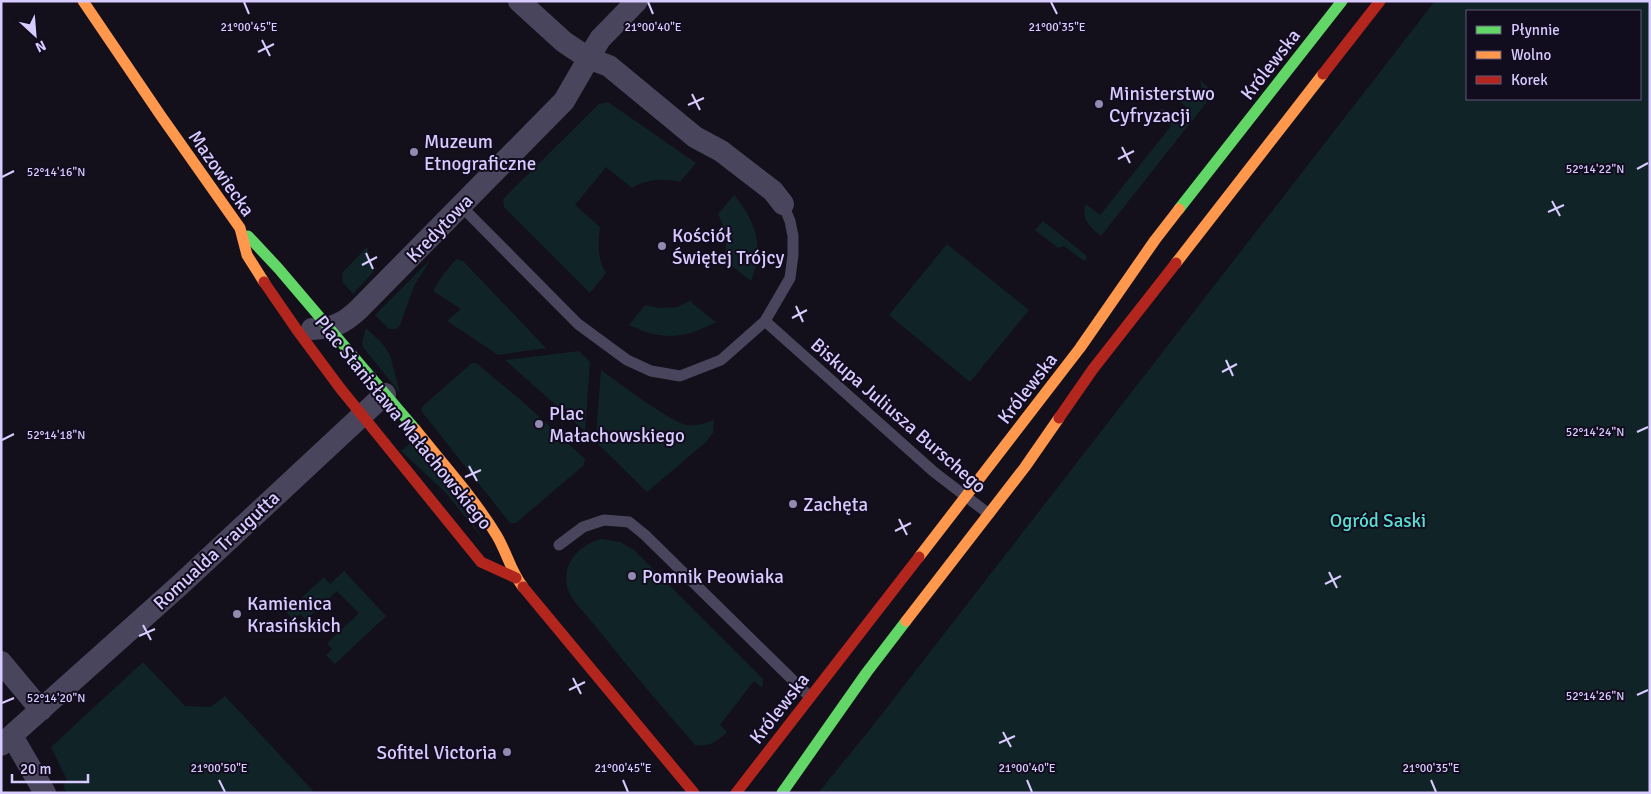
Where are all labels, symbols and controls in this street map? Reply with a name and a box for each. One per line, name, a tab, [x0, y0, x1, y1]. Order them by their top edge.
north arrow	[10, 10, 60, 60]
legend	[1466, 10, 1641, 100]
text: 21°00'45"E	[220, 20, 278, 35]
text: 21°00'40"E	[624, 20, 682, 35]
text: 21°00'35"E	[1028, 20, 1086, 35]
text: Płynnie	[1511, 21, 1560, 39]
street label: Królewska	[1236, 24, 1306, 105]
text: N	[32, 36, 49, 56]
text: Wolno	[1511, 46, 1552, 64]
text: Korek	[1511, 71, 1548, 89]
place label: Ministerstwo Cyfryzacji	[1109, 82, 1215, 128]
marker: Ministerstwo Cyfryzacji	[1093, 98, 1105, 110]
street label: Mazowiecka	[183, 126, 260, 221]
place label: Muzeum Etnograficzne	[424, 130, 536, 176]
marker: Muzeum Etnograficzne	[408, 146, 420, 158]
text: 52°14'22"N	[1566, 162, 1624, 177]
text: 52°14'16"N	[27, 165, 85, 180]
street label: Kredytowa	[401, 189, 478, 268]
place label: Kościół Świętej Trójcy	[672, 224, 784, 270]
marker: Kościół Świętej Trójcy	[656, 240, 668, 252]
street label: Plac Stanisława Małachowskiego	[309, 311, 497, 535]
street label: Biskupa Juliusza Burschego	[806, 333, 991, 499]
street label: Królewska	[993, 348, 1063, 429]
place label: Plac Małachowskiego	[549, 402, 685, 448]
marker: Plac Małachowskiego	[533, 418, 545, 430]
text: 52°14'24"N	[1566, 425, 1624, 440]
text: 52°14'18"N	[27, 428, 85, 443]
street label: Romualda Traugutta	[148, 486, 285, 616]
place label: Zachęta	[803, 493, 868, 517]
marker: Zachęta	[787, 498, 799, 510]
park label: Ogród Saski	[1330, 509, 1426, 533]
place label: Pomnik Peowiaka	[642, 565, 784, 589]
marker: Pomnik Peowiaka	[626, 570, 638, 582]
place label: Kamienica Krasińskich	[247, 592, 341, 638]
marker: Kamienica Krasińskich	[231, 608, 243, 620]
street label: Królewska	[745, 668, 815, 749]
text: 52°14'26"N	[1566, 689, 1624, 704]
text: 52°14'20"N	[27, 691, 85, 706]
place label: Sofitel Victoria	[377, 741, 497, 765]
marker: Sofitel Victoria	[501, 746, 513, 758]
scale bar	[12, 752, 89, 784]
text: 20 m	[20, 760, 51, 778]
text: 21°00'50"E	[190, 761, 248, 776]
text: 21°00'45"E	[594, 761, 652, 776]
text: 21°00'40"E	[998, 761, 1056, 776]
text: 21°00'35"E	[1402, 761, 1460, 776]

